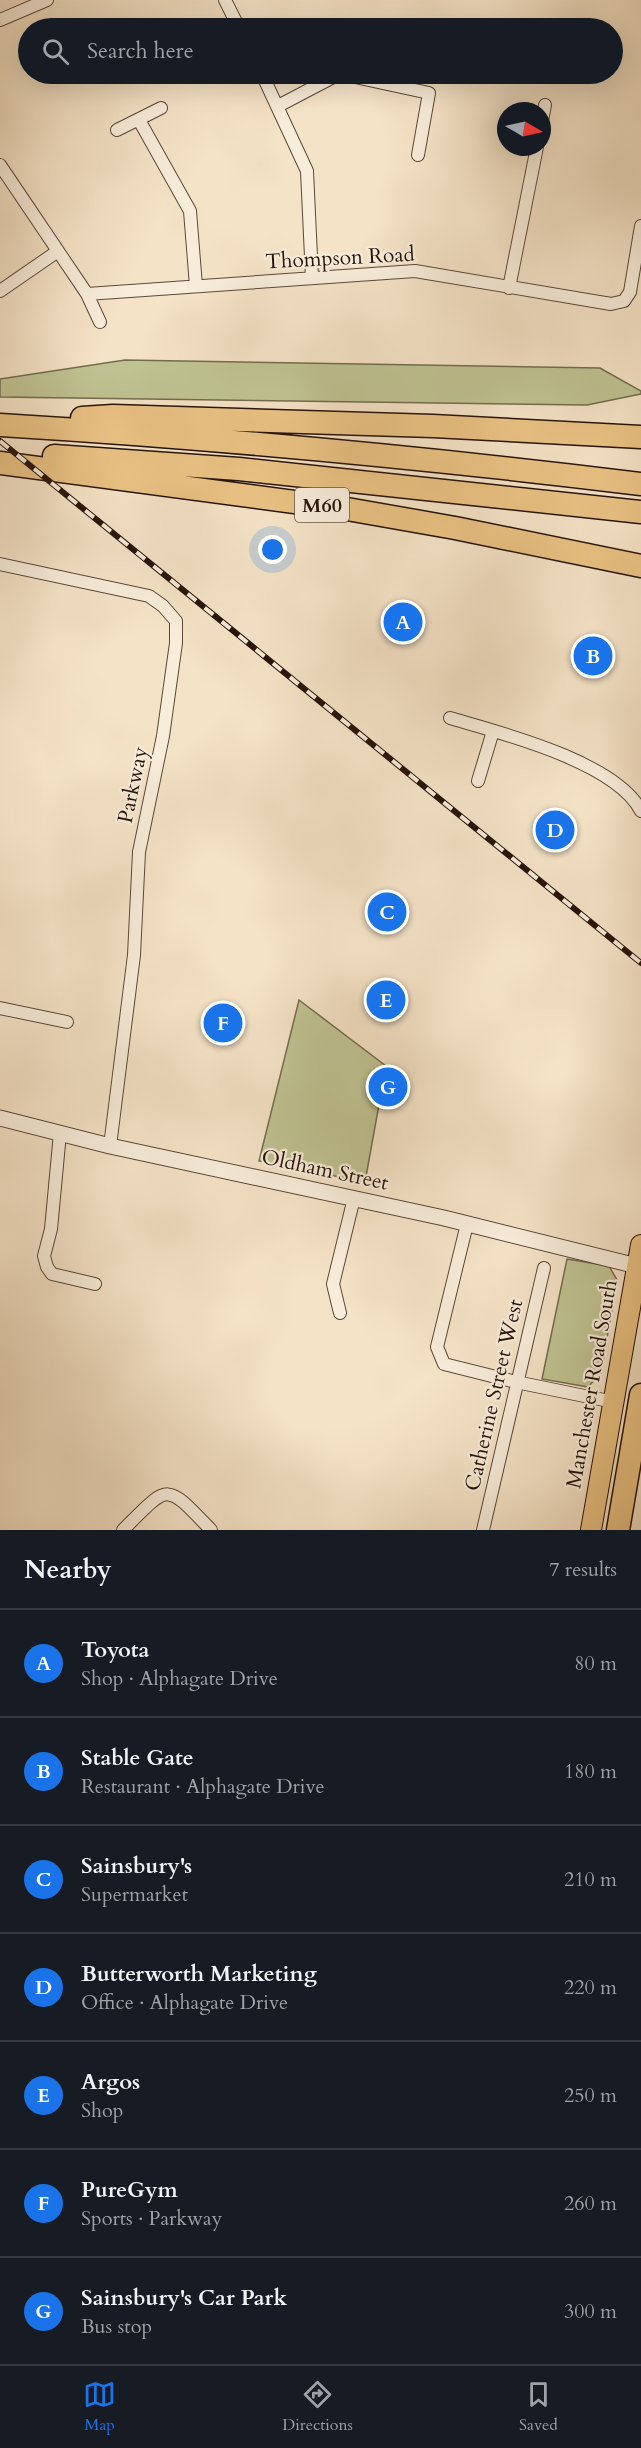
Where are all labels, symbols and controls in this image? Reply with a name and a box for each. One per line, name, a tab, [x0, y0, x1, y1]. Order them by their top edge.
search box	[18, 18, 623, 84]
icon: search	[39, 35, 72, 68]
text: Search here	[87, 36, 194, 66]
north arrow	[497, 102, 551, 156]
street label: Thompson Road	[265, 240, 415, 276]
road number: M60	[295, 488, 349, 522]
your location	[258, 535, 287, 564]
pin: A	[384, 600, 422, 644]
pin: B	[574, 634, 612, 678]
street label: Parkway	[111, 744, 155, 826]
pin: D	[536, 808, 574, 852]
pin: C	[368, 890, 406, 934]
pin: E	[366, 978, 406, 1022]
pin: F	[204, 1000, 242, 1046]
pin: G	[368, 1064, 408, 1110]
street label: Oldham Street	[259, 1142, 392, 1198]
street label: Manchester Road South	[559, 1277, 625, 1491]
street label: Catherine Street West	[458, 1296, 530, 1494]
text: Nearby	[24, 1552, 112, 1587]
text: 7 results	[549, 1556, 617, 1583]
text: Toyota	[81, 1635, 150, 1665]
text: A	[36, 1650, 51, 1677]
text: 80 m	[574, 1650, 617, 1677]
text: Shop · Alphagate Drive	[81, 1665, 278, 1692]
text: Stable Gate	[81, 1743, 194, 1773]
text: B	[36, 1758, 51, 1785]
text: 180 m	[564, 1758, 617, 1785]
text: Restaurant · Alphagate Drive	[81, 1773, 325, 1800]
text: Sainsbury's	[81, 1851, 192, 1881]
text: C	[36, 1866, 51, 1893]
text: 210 m	[564, 1866, 617, 1893]
text: Supermarket	[81, 1881, 188, 1908]
text: Butterworth Marketing	[81, 1959, 317, 1989]
text: D	[35, 1974, 52, 2001]
text: 220 m	[564, 1974, 617, 2001]
text: Office · Alphagate Drive	[81, 1989, 288, 2016]
text: Argos	[81, 2067, 140, 2097]
text: E	[37, 2082, 50, 2109]
text: 250 m	[564, 2082, 617, 2109]
text: Shop	[81, 2097, 123, 2124]
text: PureGym	[81, 2175, 178, 2205]
text: F	[38, 2190, 49, 2217]
text: 260 m	[564, 2190, 617, 2217]
text: Sports · Parkway	[81, 2205, 222, 2232]
text: Sainsbury's Car Park	[81, 2283, 287, 2313]
text: G	[35, 2298, 52, 2325]
text: 300 m	[564, 2298, 617, 2325]
text: Bus stop	[81, 2313, 152, 2340]
tab: Map	[83, 2378, 116, 2436]
tab: Directions	[282, 2378, 353, 2436]
tab: Saved	[519, 2378, 558, 2436]

